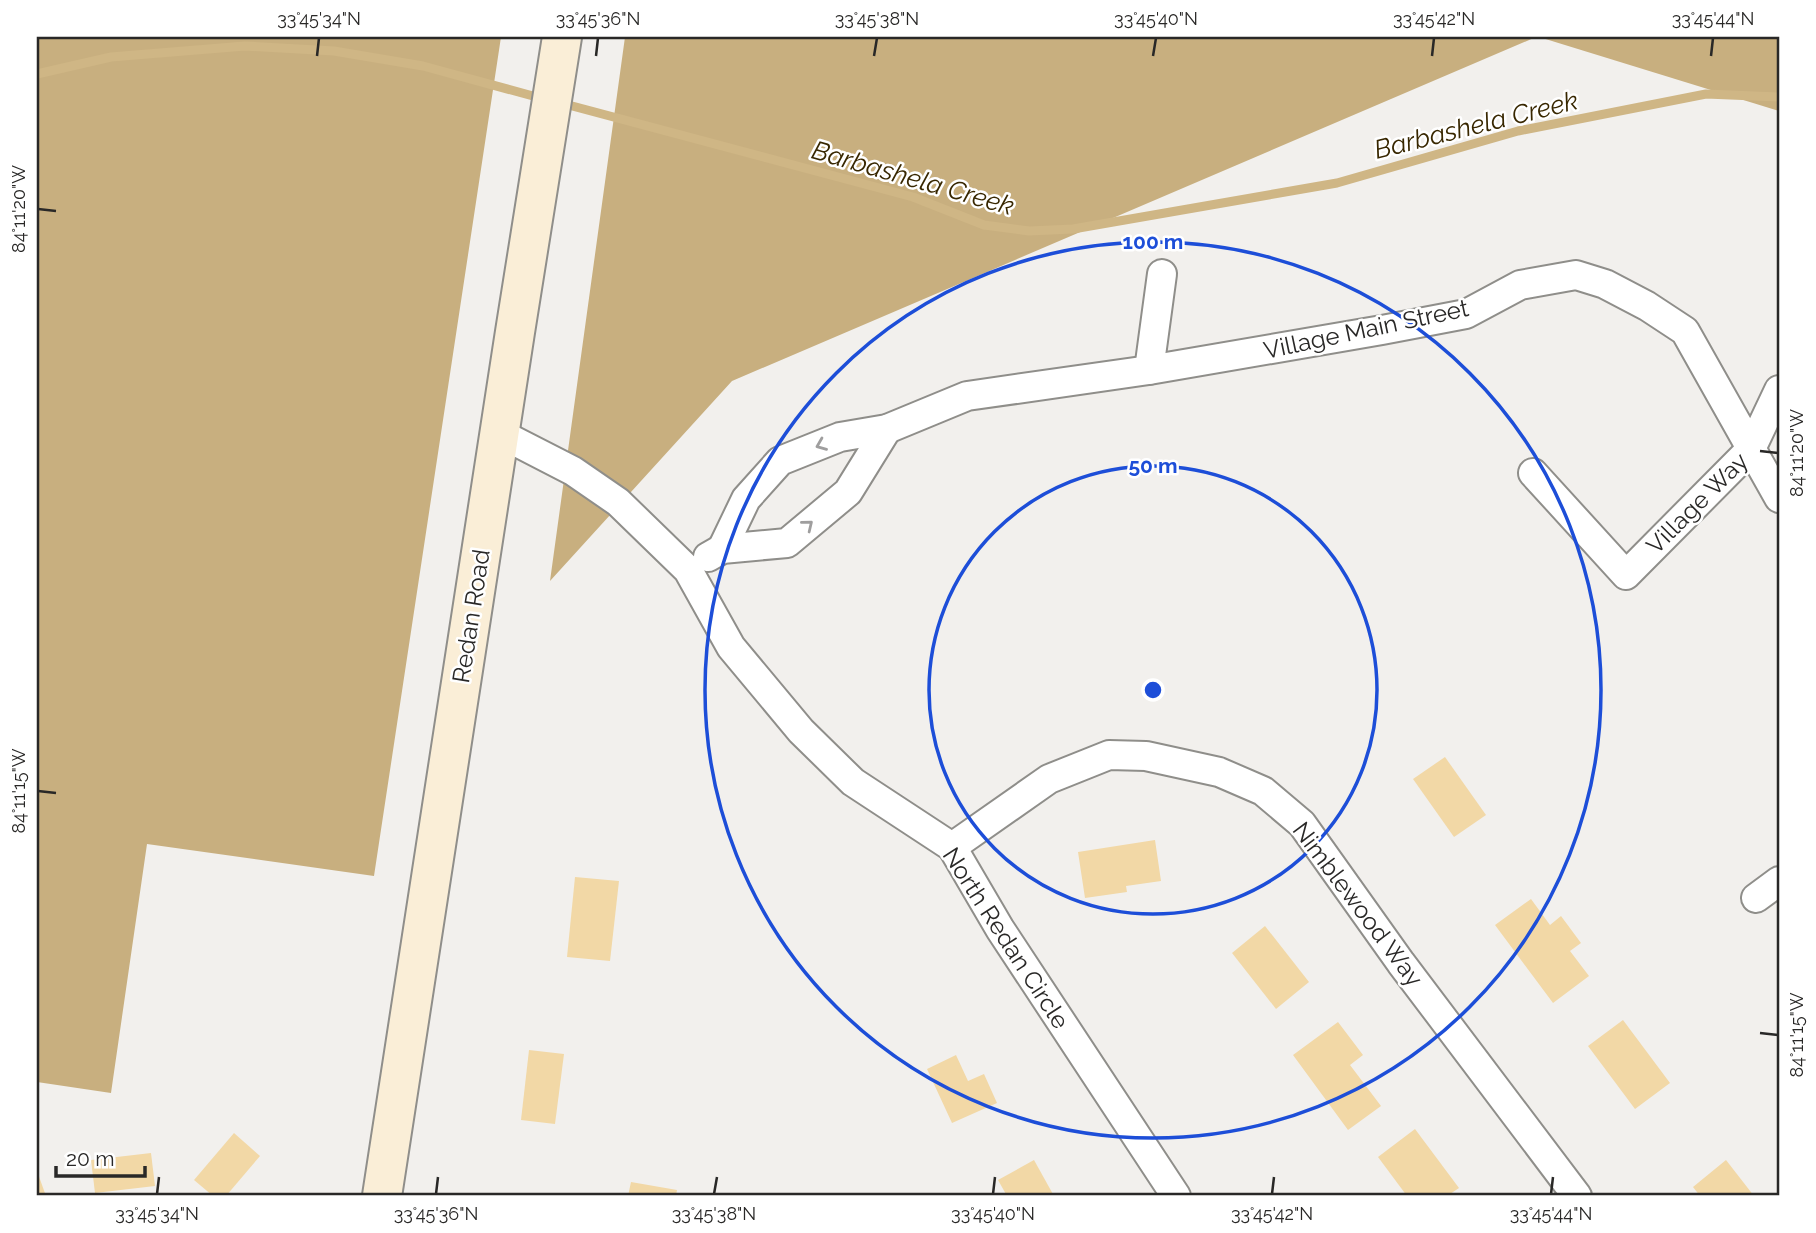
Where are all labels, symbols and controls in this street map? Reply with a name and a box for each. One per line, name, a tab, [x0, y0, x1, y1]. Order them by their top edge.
text: 33°45'34"N	[277, 8, 361, 29]
text: 33°45'36"N	[556, 8, 640, 29]
text: 33°45'38"N	[835, 8, 919, 29]
text: 33°45'40"N	[1114, 8, 1198, 29]
text: 33°45'42"N	[1393, 8, 1475, 29]
text: 33°45'44"N	[1672, 8, 1754, 29]
water label: Barbashela Creek	[1371, 85, 1581, 165]
water label: Barbashela Creek	[808, 135, 1018, 221]
text: 84°11'20"W	[8, 165, 29, 253]
text: 100 m	[1123, 229, 1183, 254]
street label: Village Main Street	[1261, 293, 1471, 365]
text: 84°11'20"W	[1786, 409, 1807, 497]
one-way arrow	[816, 436, 828, 450]
street label: Village Way	[1640, 446, 1754, 560]
text: 50 m	[1128, 453, 1178, 478]
one-way arrow	[800, 521, 813, 533]
street label: Redan Road	[446, 547, 496, 685]
centre of rings	[1141, 678, 1165, 702]
text: 84°11'15"W	[8, 748, 29, 834]
street label: Nimblewood Way	[1287, 816, 1429, 992]
street label: North Redan Circle	[937, 842, 1075, 1034]
text: 84°11'15"W	[1786, 992, 1807, 1078]
scale bar	[56, 1135, 145, 1179]
text: 20 m	[66, 1146, 114, 1171]
text: 33°45'34"N	[115, 1203, 199, 1224]
text: 33°45'36"N	[394, 1203, 478, 1224]
text: 33°45'38"N	[672, 1203, 756, 1224]
text: 33°45'40"N	[951, 1203, 1035, 1224]
text: 33°45'42"N	[1231, 1203, 1313, 1224]
text: 33°45'44"N	[1510, 1203, 1592, 1224]

